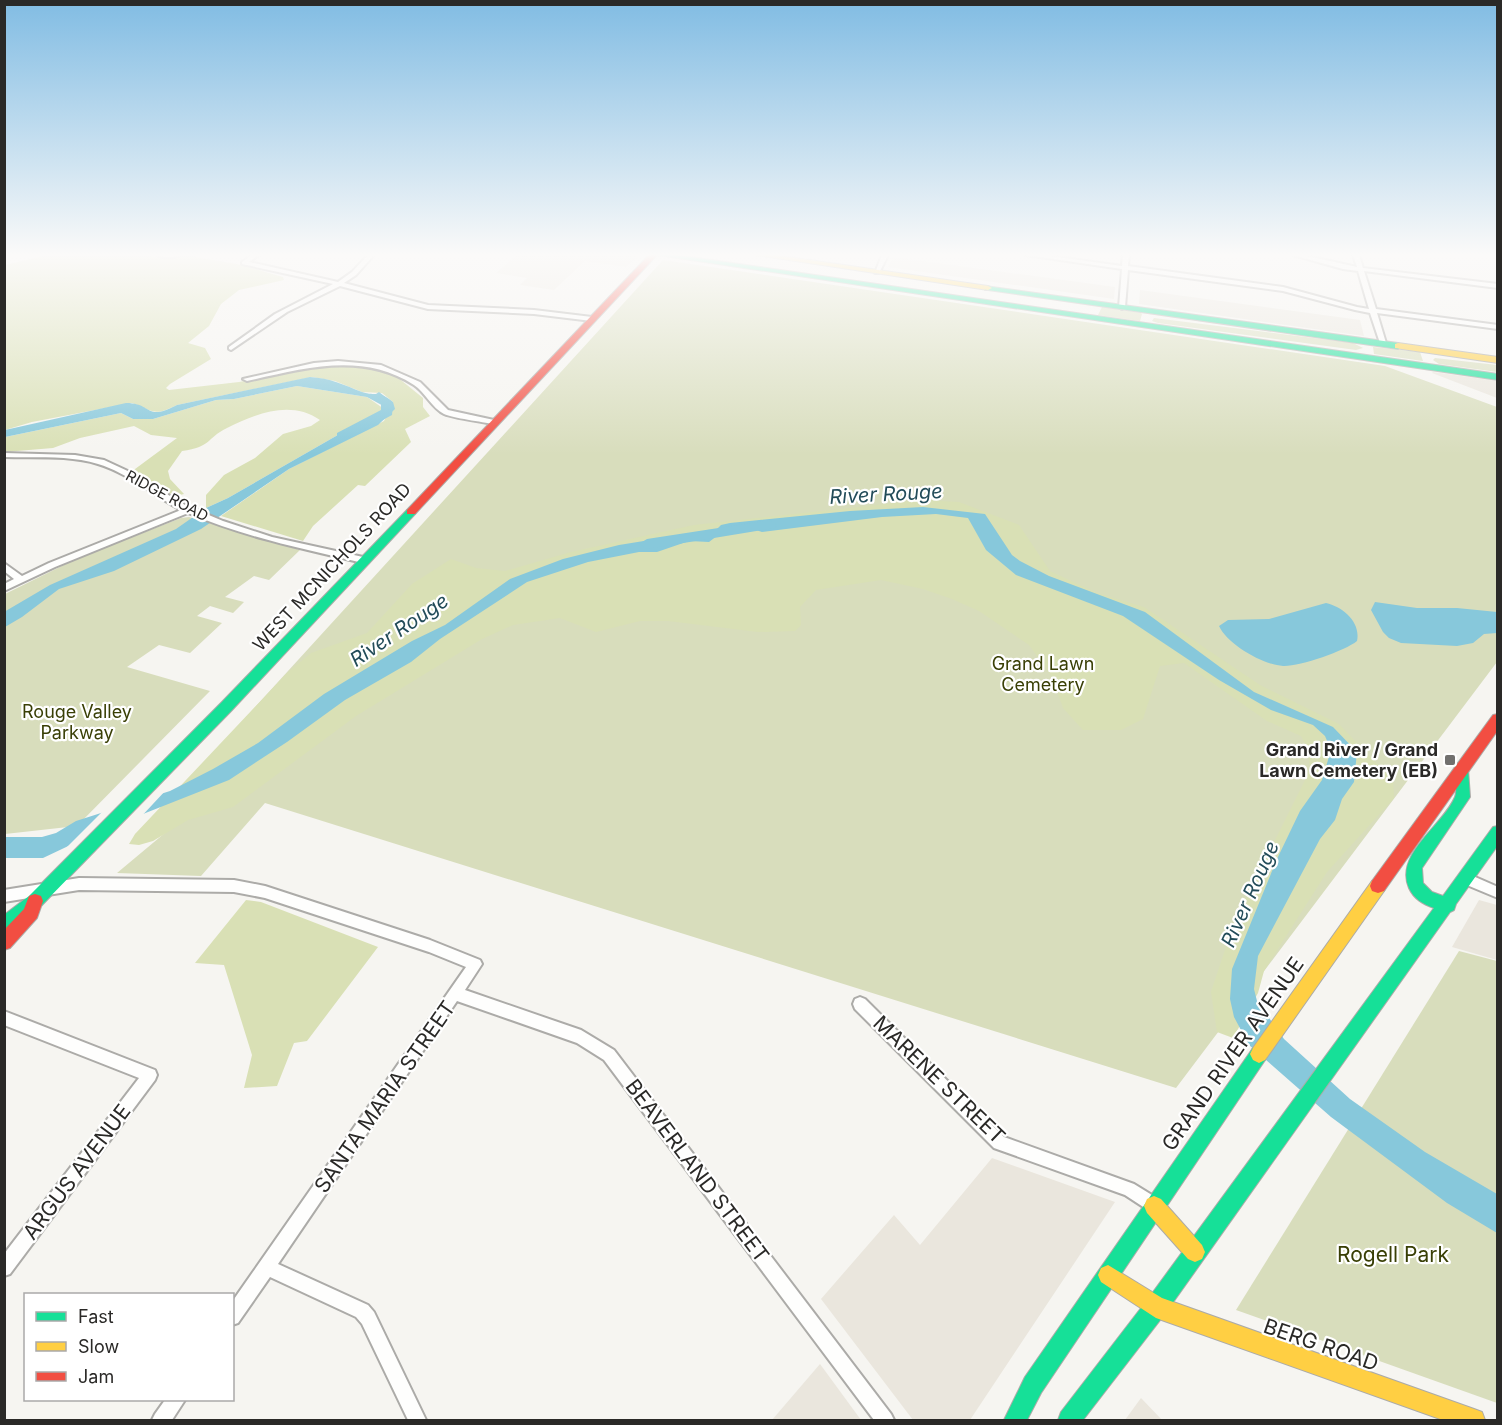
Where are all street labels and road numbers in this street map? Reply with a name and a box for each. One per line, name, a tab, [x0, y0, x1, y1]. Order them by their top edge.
street label: RIDGE ROAD	[123, 466, 212, 525]
street label: WEST MCNICHOLS ROAD	[248, 478, 415, 655]
street label: GRAND RIVER AVENUE	[1156, 952, 1309, 1155]
street label: SANTA MARIA STREET	[309, 996, 460, 1197]
street label: MARENE STREET	[868, 1010, 1010, 1149]
street label: BEAVERLAND STREET	[620, 1074, 774, 1267]
street label: ARGUS AVENUE	[18, 1099, 136, 1244]
street label: BERG ROAD	[1260, 1313, 1382, 1376]

